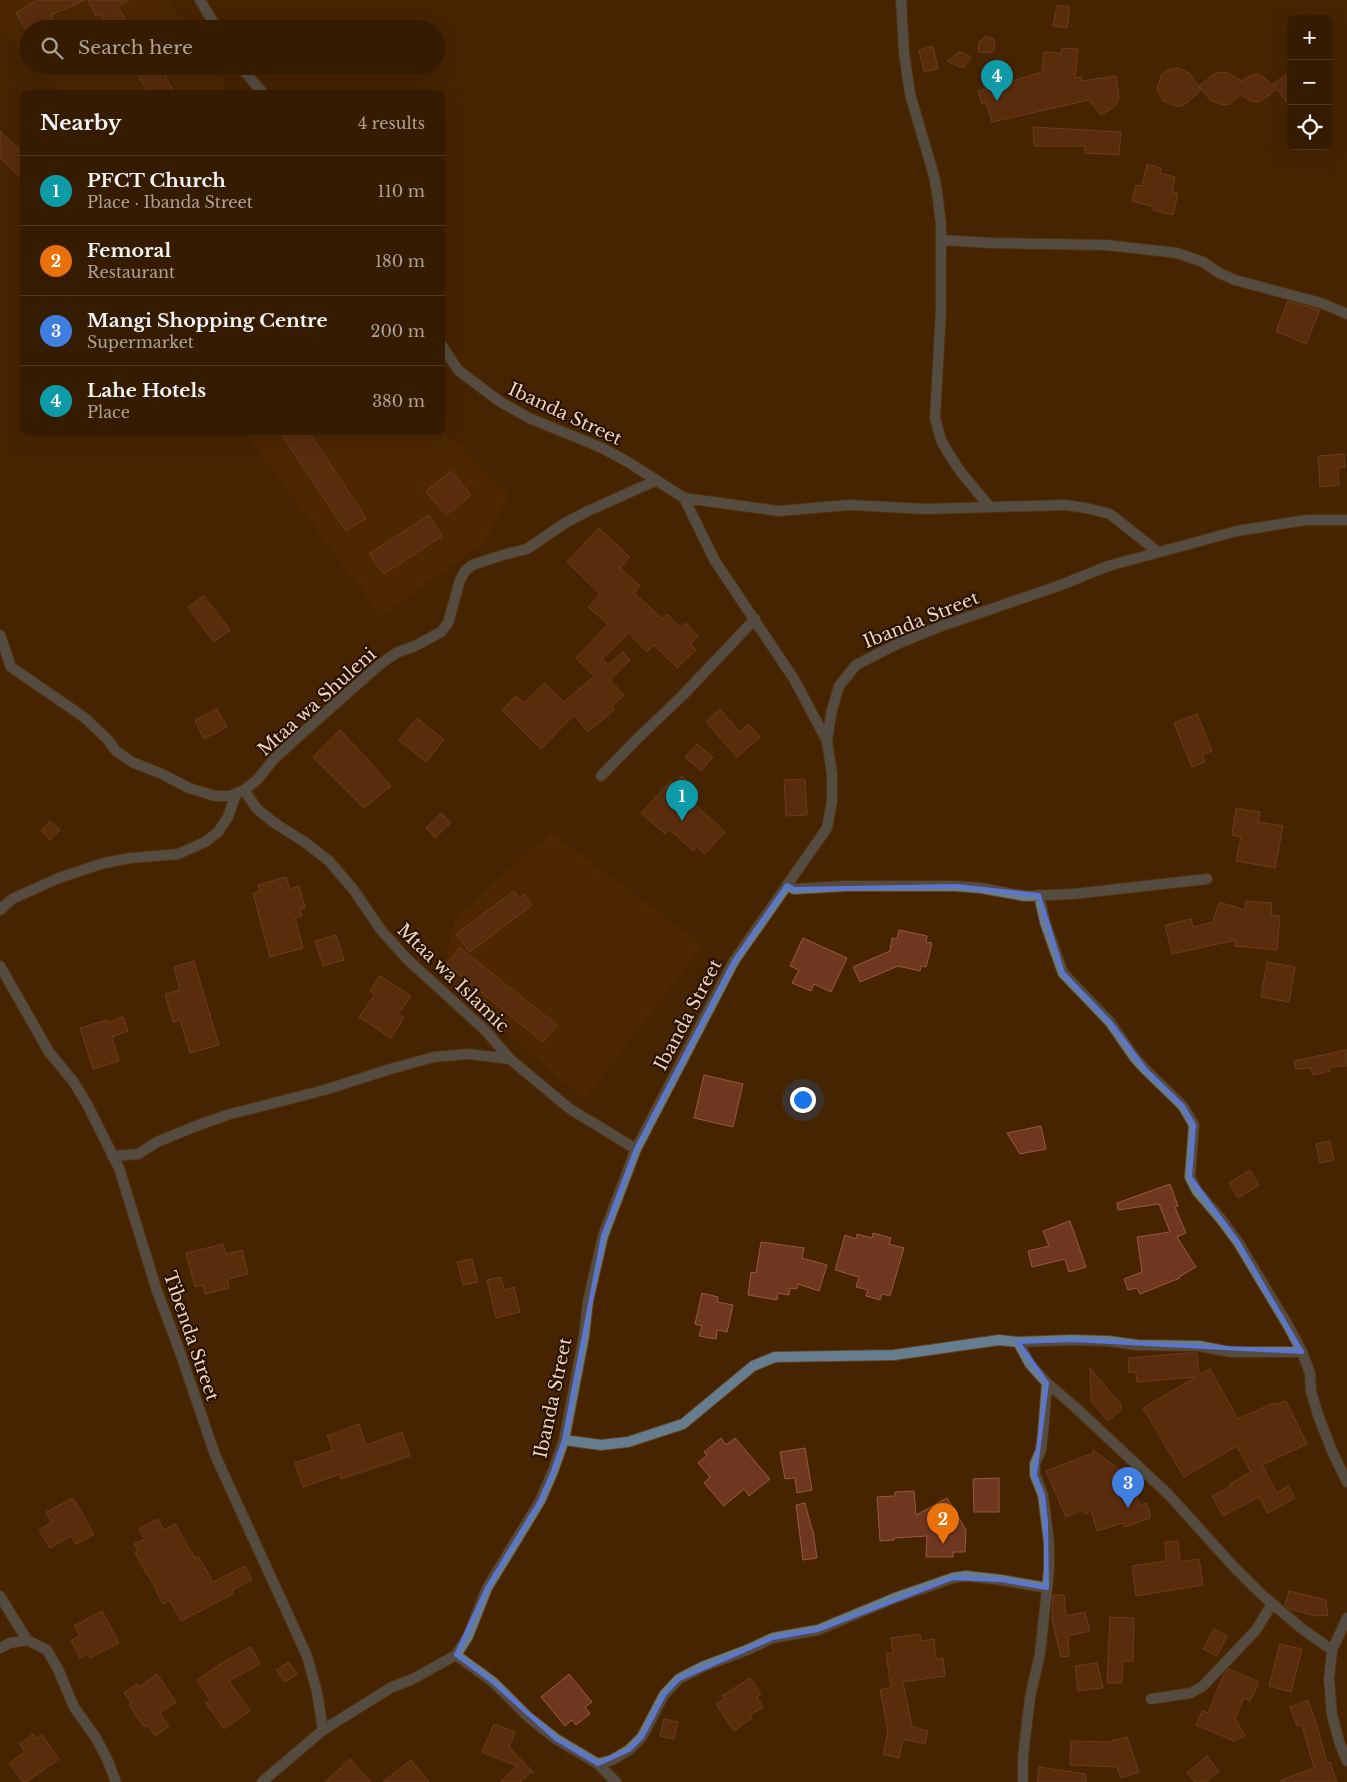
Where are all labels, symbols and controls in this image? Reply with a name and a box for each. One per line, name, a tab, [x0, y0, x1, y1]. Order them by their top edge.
map controls	[1287, 15, 1332, 150]
button: +	[1287, 15, 1332, 60]
search box	[20, 20, 445, 75]
icon: search	[38, 34, 66, 62]
text: Search here	[78, 36, 193, 59]
pin: 4	[981, 60, 1013, 101]
button: −	[1287, 60, 1332, 105]
button: locate	[1287, 105, 1332, 150]
text: Nearby	[40, 110, 121, 136]
text: 4 results	[358, 113, 425, 133]
text: PFCT Church	[87, 169, 226, 192]
text: 1	[53, 181, 59, 201]
text: 110 m	[378, 181, 425, 201]
text: Place · Ibanda Street	[87, 192, 253, 212]
text: Femoral	[87, 239, 171, 262]
text: 2	[51, 251, 61, 271]
text: 180 m	[375, 251, 425, 271]
text: Restaurant	[87, 262, 175, 282]
text: Mangi Shopping Centre	[87, 309, 328, 332]
text: 3	[51, 321, 61, 341]
text: 200 m	[371, 321, 425, 341]
text: Supermarket	[87, 332, 194, 352]
street label: Ibanda Street	[505, 378, 625, 450]
text: Lahe Hotels	[87, 379, 206, 402]
text: 4	[51, 391, 61, 411]
text: 380 m	[372, 391, 425, 411]
text: Place	[87, 402, 130, 422]
street label: Ibanda Street	[860, 587, 982, 653]
street label: Mtaa wa Shuleni	[253, 643, 381, 761]
pin: 1	[666, 780, 698, 821]
street label: Mtaa wa Islamic	[392, 919, 514, 1037]
street label: Ibanda Street	[649, 955, 727, 1074]
your location	[790, 1087, 816, 1113]
street label: Tibenda Street	[158, 1268, 224, 1404]
street label: Ibanda Street	[529, 1335, 577, 1460]
pin: 3	[1112, 1467, 1144, 1508]
pin: 2	[927, 1503, 959, 1544]

